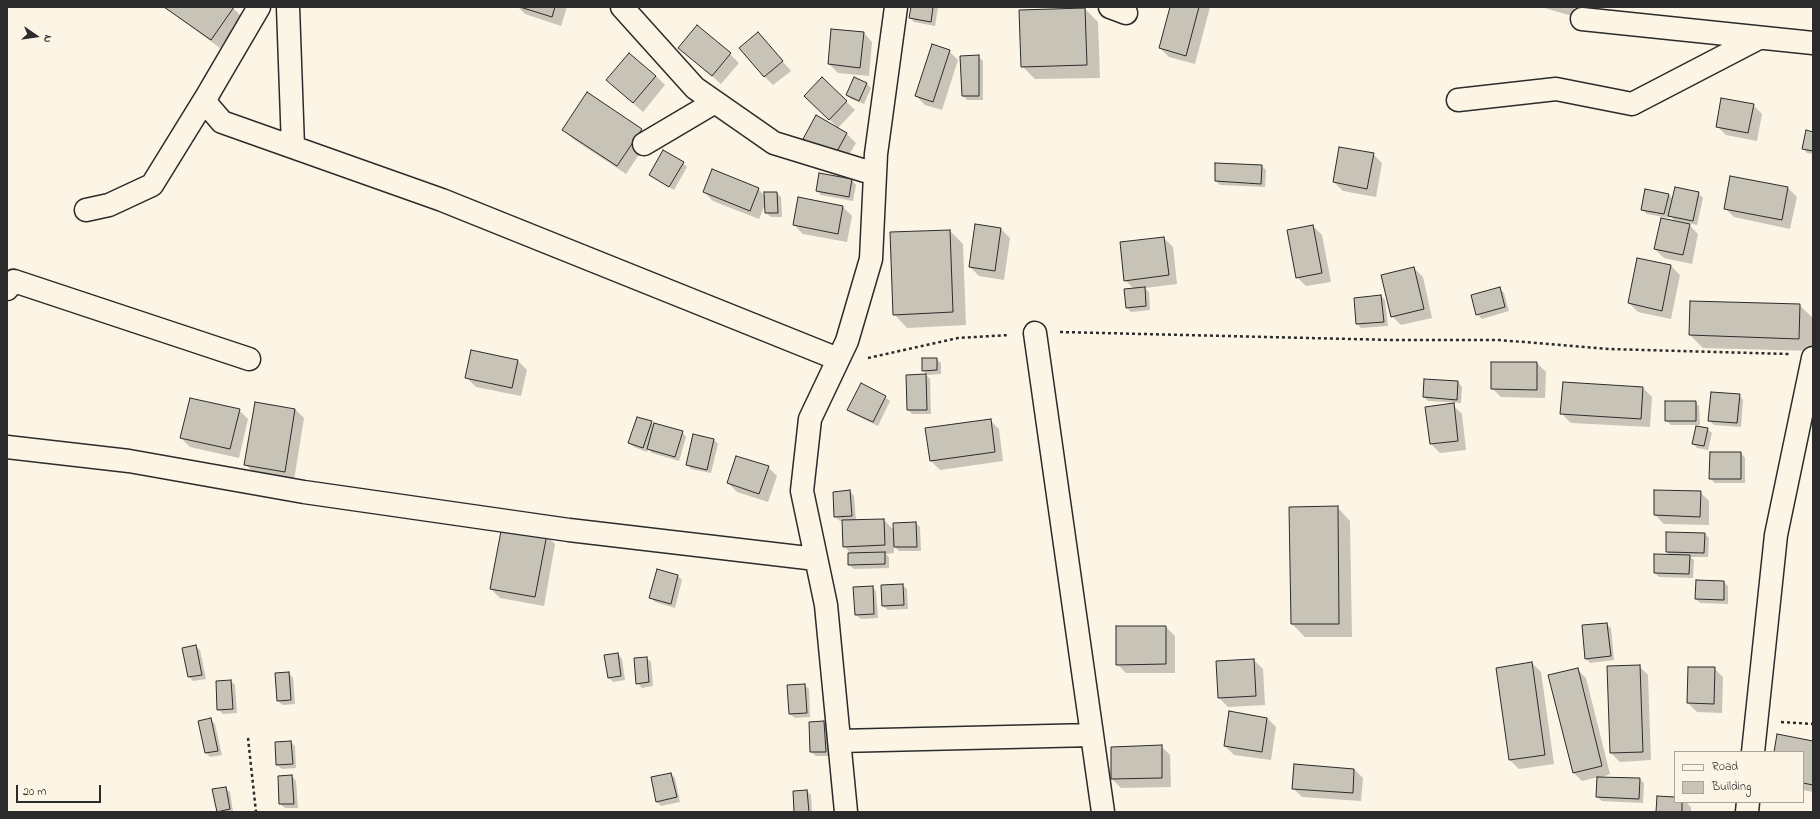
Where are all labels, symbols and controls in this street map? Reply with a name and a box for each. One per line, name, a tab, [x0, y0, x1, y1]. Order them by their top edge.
north arrow	[16, 16, 56, 56]
text: N	[39, 33, 56, 44]
legend	[1674, 751, 1804, 803]
text: Road	[1712, 758, 1738, 776]
scale bar	[18, 777, 103, 803]
text: Building	[1712, 778, 1751, 796]
text: 20 m	[23, 783, 46, 801]

